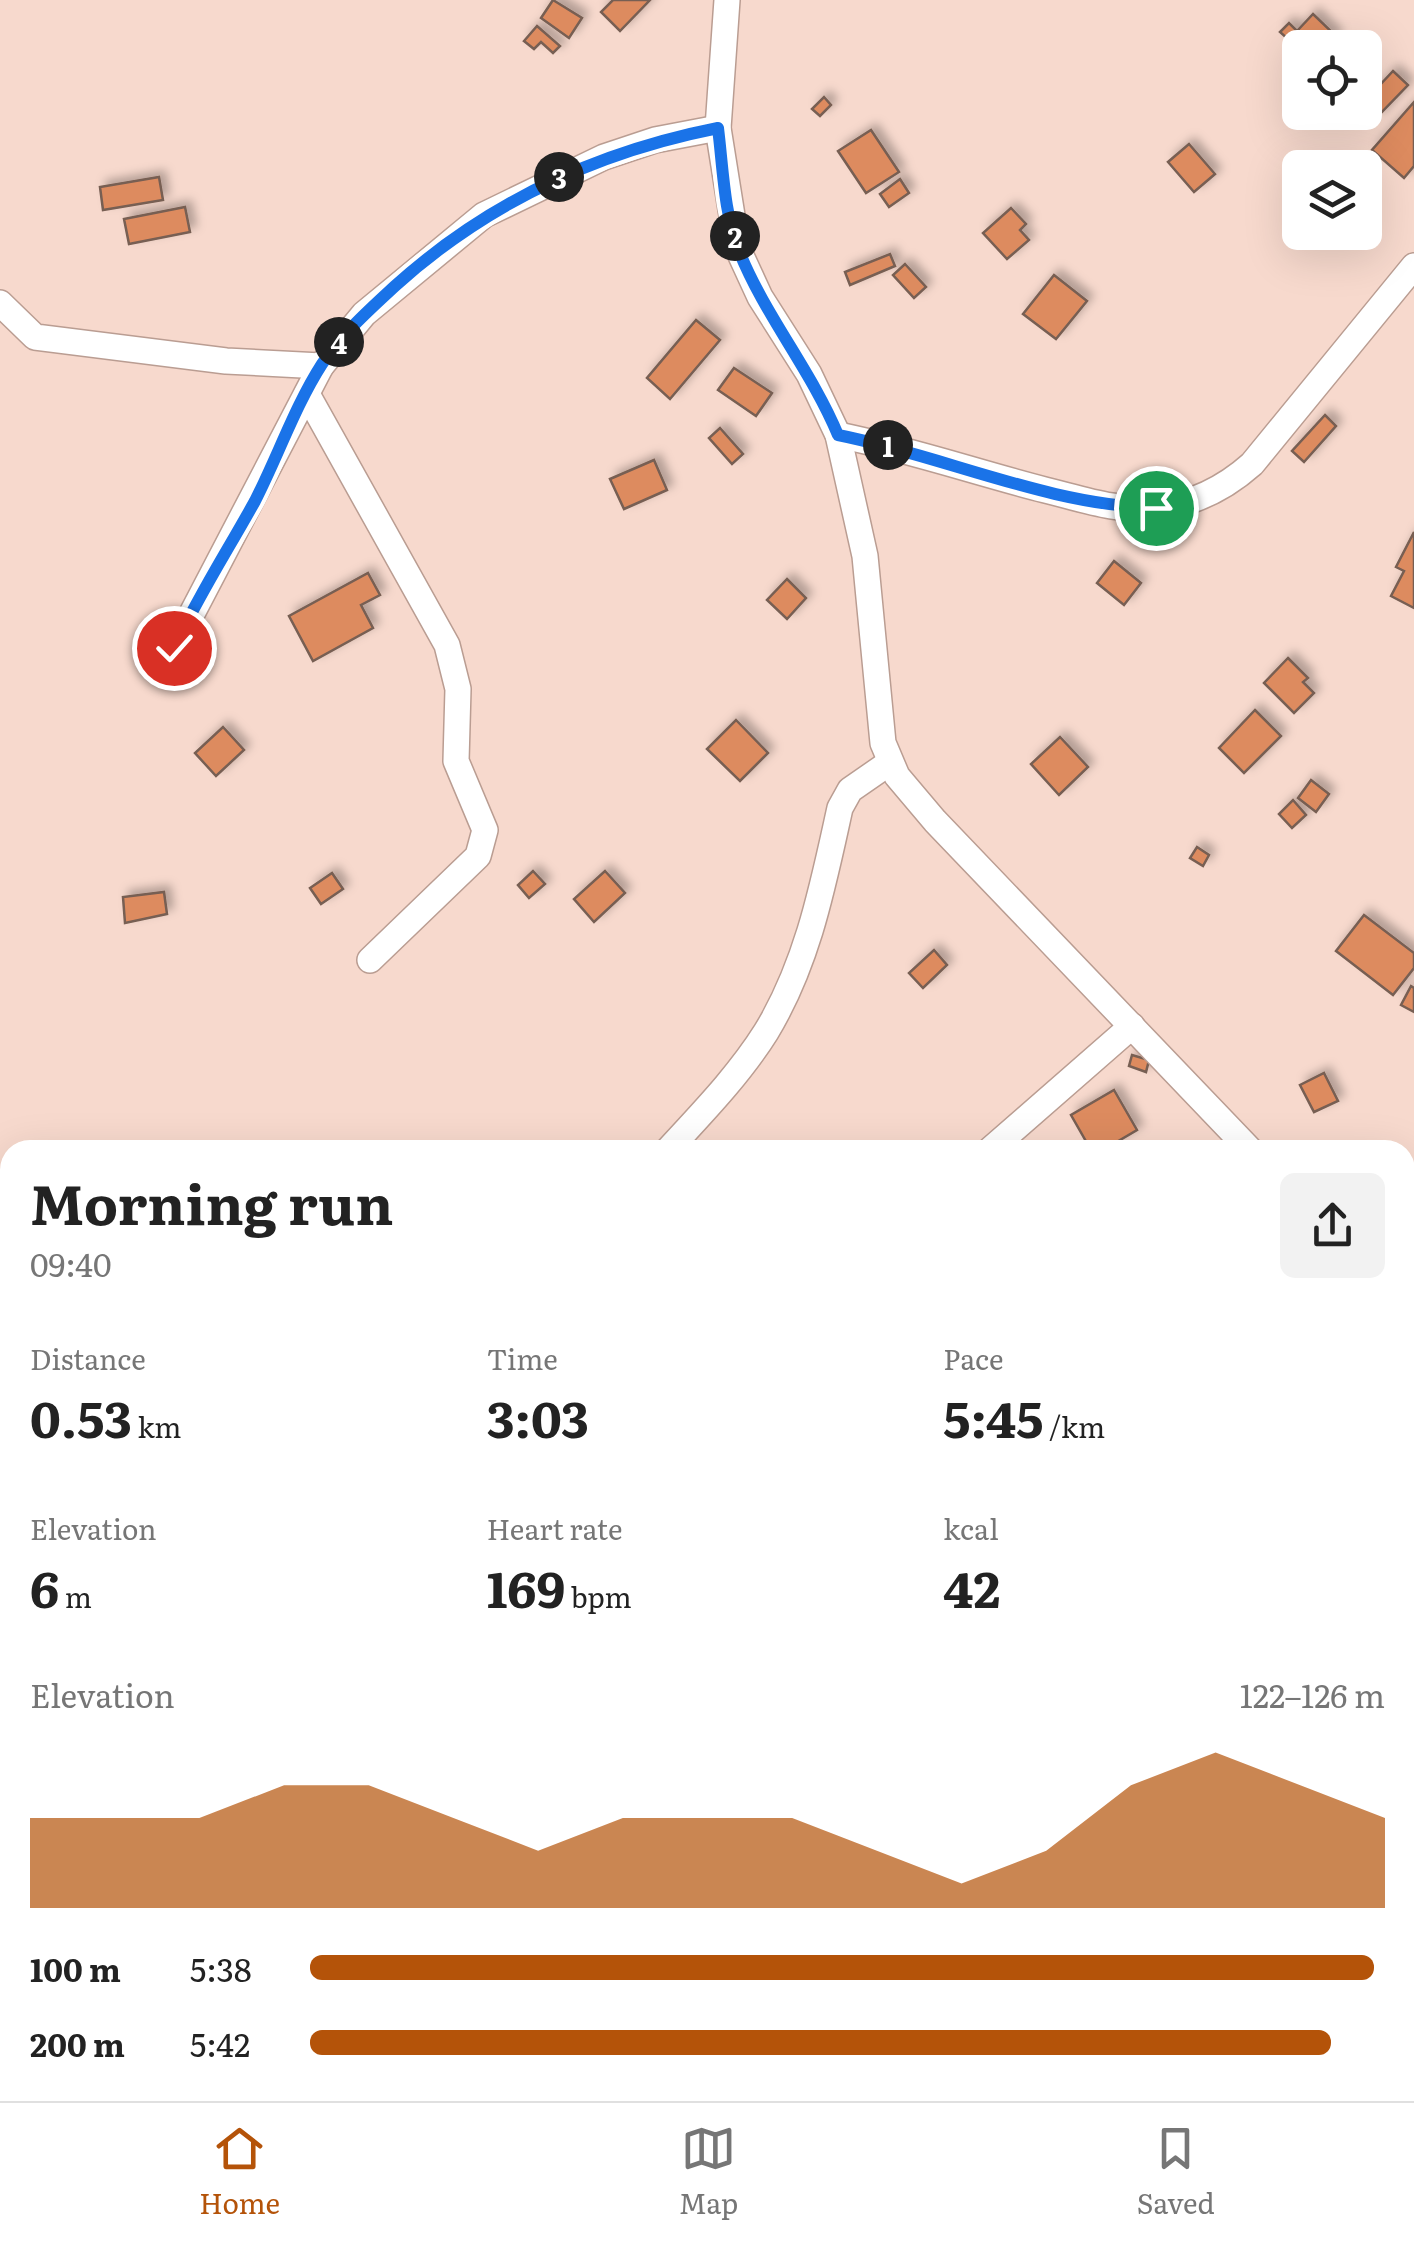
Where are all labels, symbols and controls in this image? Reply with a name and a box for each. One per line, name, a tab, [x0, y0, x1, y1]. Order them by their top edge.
map controls	[1282, 30, 1382, 250]
button: locate	[1282, 30, 1382, 130]
button: layers	[1282, 150, 1382, 250]
pin: 3	[534, 152, 584, 202]
text: 3	[551, 156, 567, 198]
pin: 2	[710, 211, 760, 261]
text: 2	[727, 215, 743, 257]
pin: 4	[314, 317, 364, 367]
text: 4	[331, 321, 347, 363]
pin: 1	[863, 420, 913, 470]
text: 1	[882, 424, 894, 466]
pin	[1114, 466, 1199, 551]
icon: arrive	[1129, 481, 1184, 536]
pin	[132, 606, 217, 691]
icon: check	[147, 621, 202, 676]
text: Morning run	[30, 1160, 393, 1242]
button: share	[1280, 1173, 1385, 1278]
text: 09:40	[30, 1239, 111, 1287]
text: Distance	[30, 1337, 146, 1379]
text: Time	[487, 1337, 558, 1379]
text: Pace	[943, 1337, 1003, 1379]
text: 0.53	[30, 1379, 132, 1453]
text: 3:03	[487, 1379, 589, 1453]
text: 5:45	[943, 1379, 1043, 1453]
text: km	[132, 1405, 182, 1447]
text: /km	[1043, 1405, 1105, 1447]
text: Elevation	[30, 1507, 157, 1549]
text: Heart rate	[487, 1507, 623, 1549]
text: kcal	[943, 1507, 999, 1549]
text: 6	[30, 1549, 59, 1623]
text: 169	[487, 1549, 565, 1623]
text: 42	[943, 1549, 1000, 1623]
text: m	[59, 1575, 92, 1617]
text: bpm	[565, 1575, 632, 1617]
text: Elevation	[30, 1670, 175, 1718]
text: 122–126 m	[1240, 1670, 1385, 1718]
text: 100 m	[30, 1944, 121, 1992]
text: 5:38	[190, 1944, 252, 1992]
text: 200 m	[30, 2019, 125, 2067]
text: 5:42	[190, 2019, 250, 2067]
tab: Home	[199, 2121, 280, 2223]
tab: Map	[679, 2121, 738, 2223]
tab: Saved	[1137, 2121, 1215, 2223]

